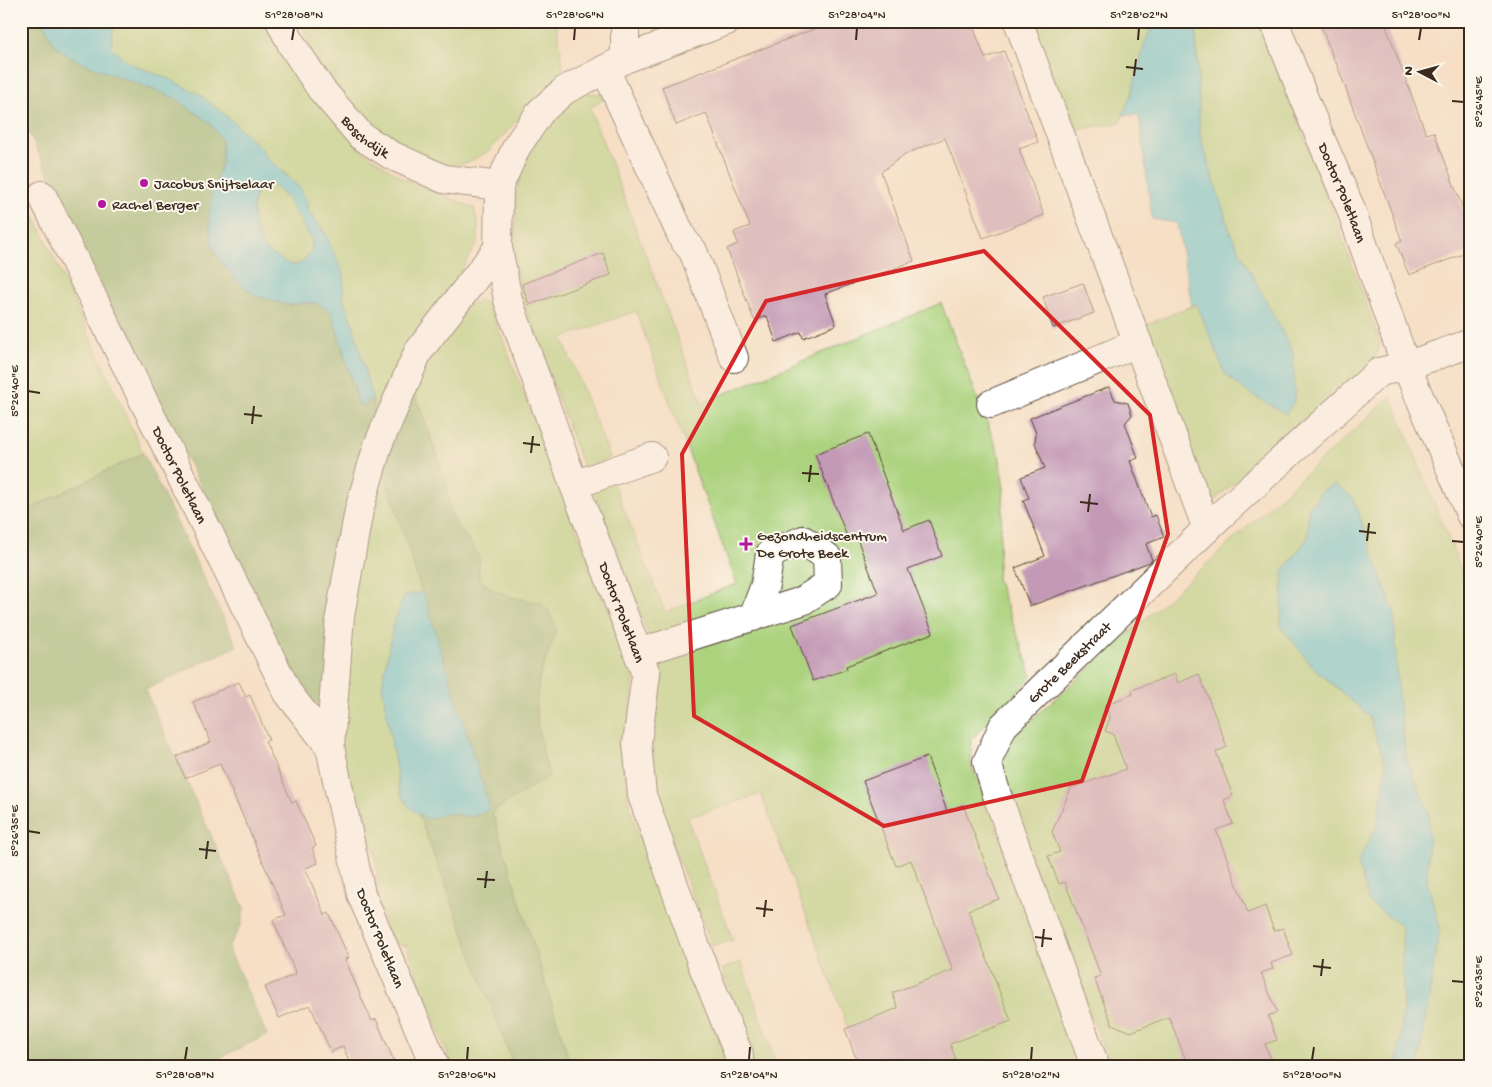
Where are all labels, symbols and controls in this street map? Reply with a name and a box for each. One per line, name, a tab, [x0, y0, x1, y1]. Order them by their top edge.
text: 51°28'08"N	[265, 9, 323, 23]
text: 51°28'06"N	[546, 9, 604, 23]
text: 51°28'04"N	[828, 9, 886, 23]
text: 51°28'02"N	[1110, 9, 1168, 23]
text: 51°28'00"N	[1392, 9, 1450, 23]
north arrow	[1394, 48, 1444, 98]
text: N	[1401, 65, 1418, 76]
text: 5°26'45"E	[1473, 76, 1487, 128]
street label: Boschdijk	[336, 112, 393, 163]
street label: Doctor Poletlaan	[1312, 140, 1369, 246]
place label: Jacobus Snijtselaar	[154, 176, 275, 194]
marker: Jacobus Snijtselaar	[138, 177, 150, 189]
place label: Rachel Berger	[112, 197, 200, 215]
marker: Rachel Berger	[96, 198, 108, 210]
text: 5°26'40"E	[9, 365, 23, 417]
street label: Doctor Poletlaan	[146, 423, 210, 527]
text: 5°26'40"E	[1473, 516, 1487, 568]
place label: Gezondheidscentrum De Grote Beek	[756, 528, 887, 563]
marker: Gezondheidscentrum De Grote Beek	[739, 537, 753, 551]
street label: Doctor Poletlaan	[593, 559, 648, 666]
street label: Grote Beekstraat	[1025, 618, 1117, 708]
text: 5°26'35"E	[9, 805, 23, 857]
street label: Doctor Poletlaan	[351, 885, 407, 991]
text: 5°26'35"E	[1473, 956, 1487, 1008]
text: 51°28'08"N	[156, 1069, 214, 1083]
text: 51°28'06"N	[438, 1069, 496, 1083]
text: 51°28'04"N	[720, 1069, 778, 1083]
text: 51°28'02"N	[1002, 1069, 1060, 1083]
text: 51°28'00"N	[1283, 1069, 1341, 1083]

